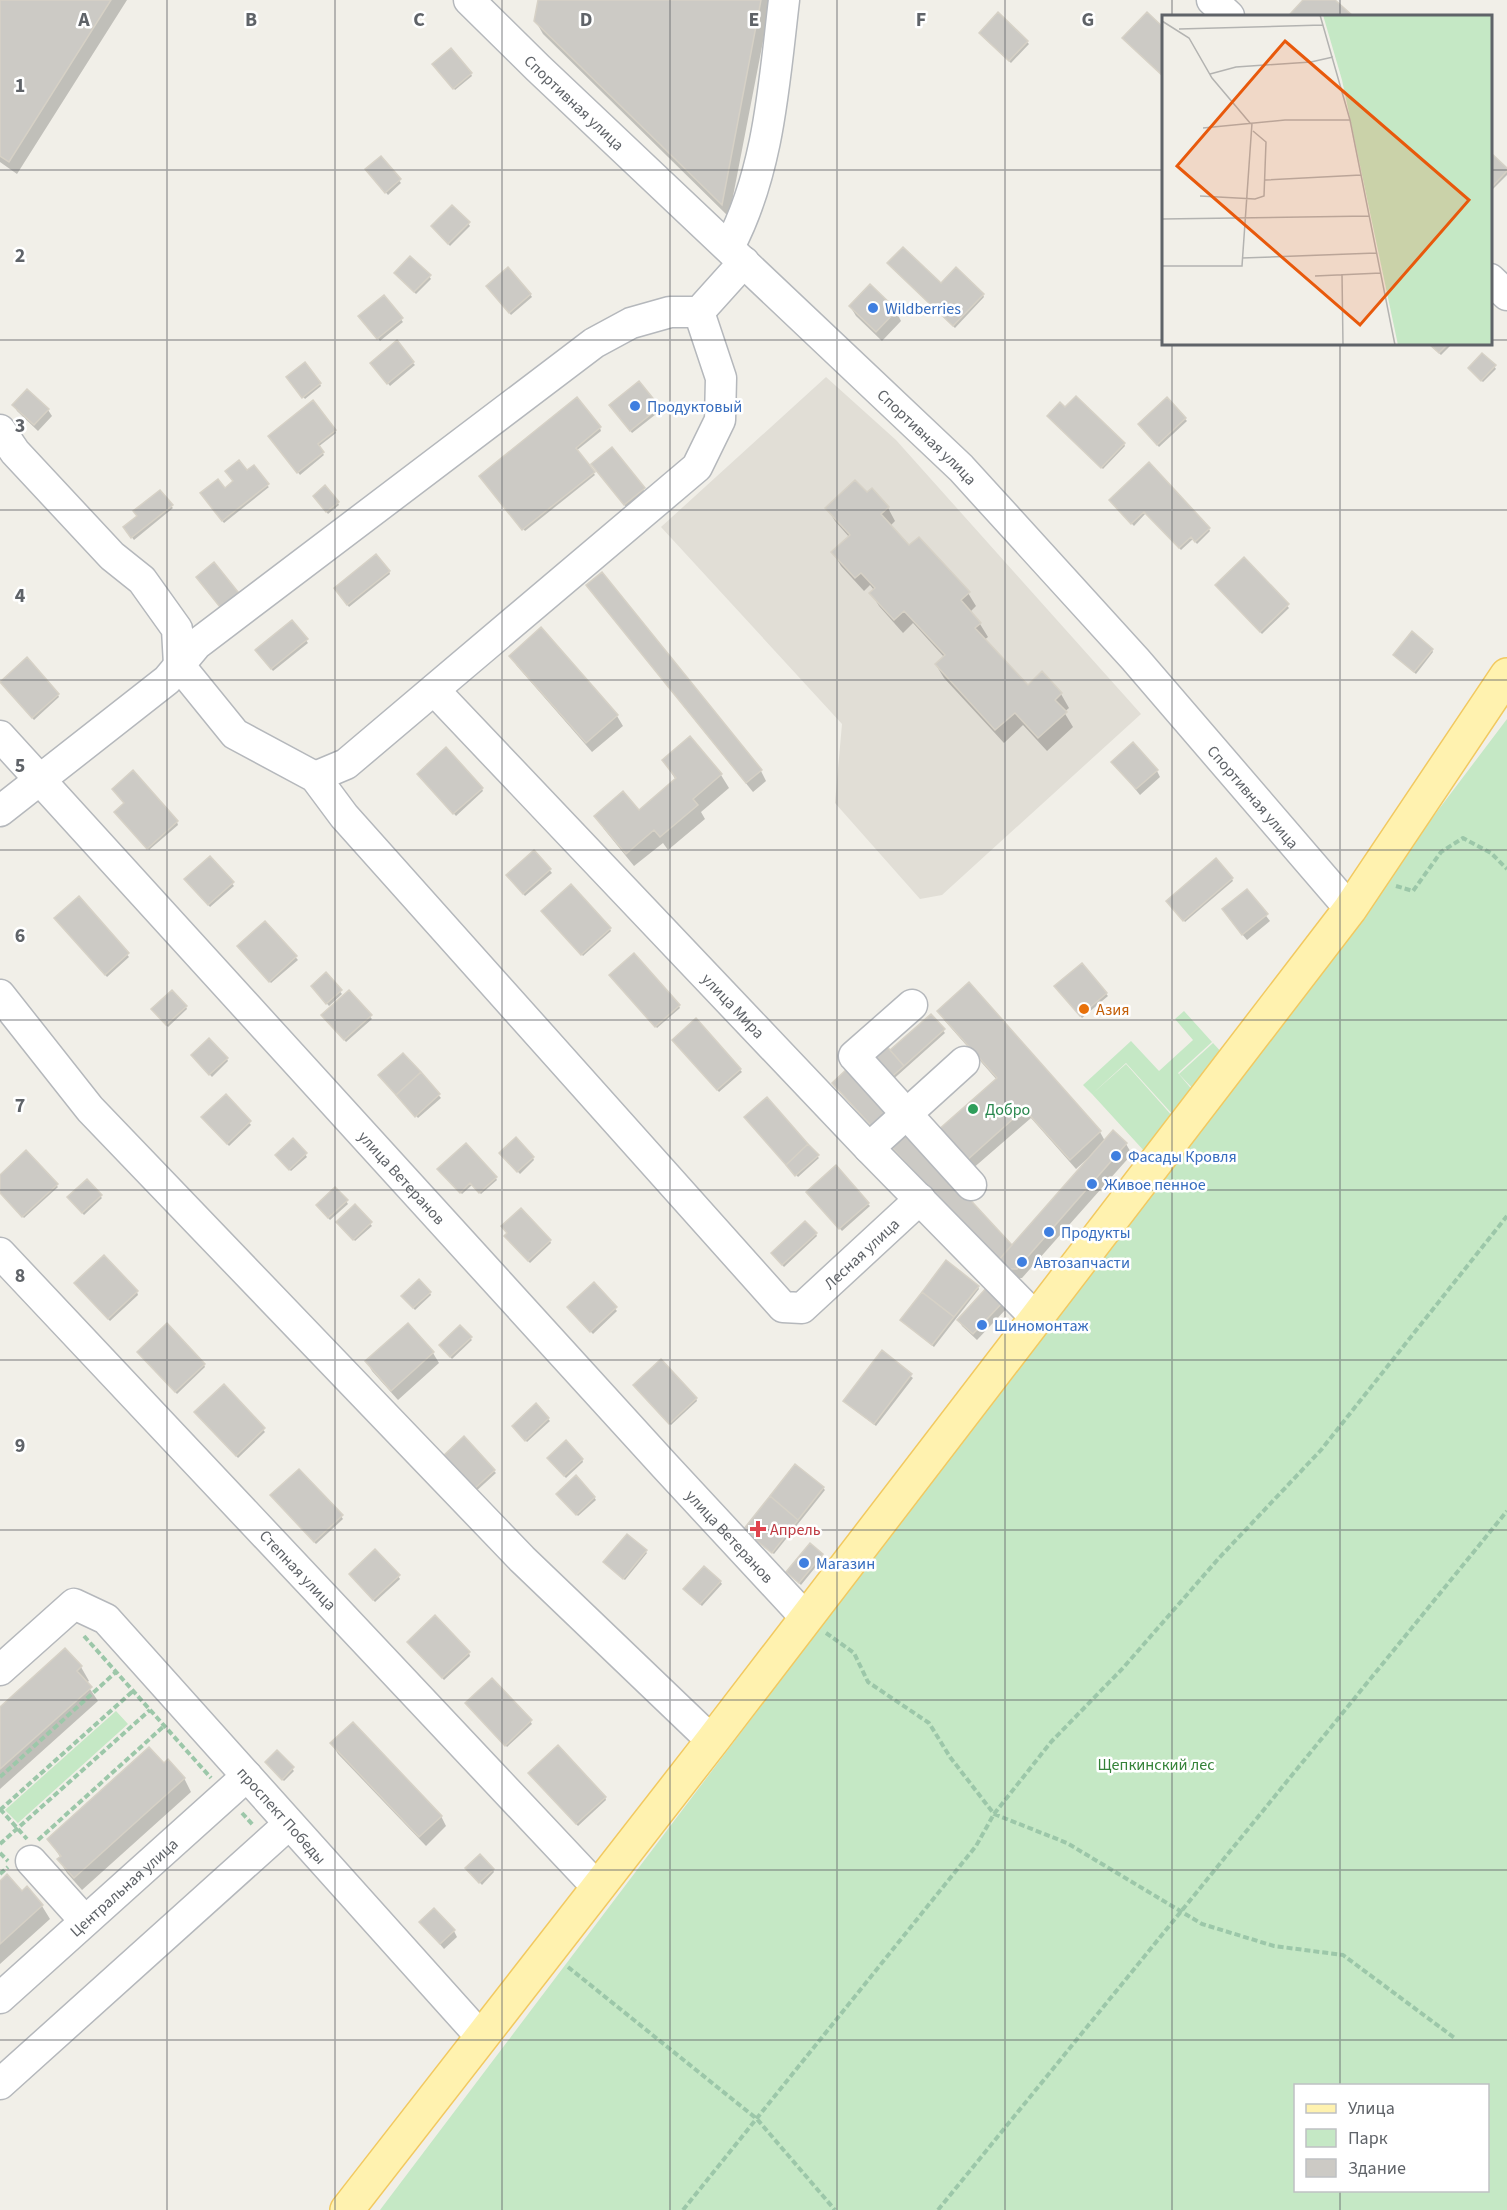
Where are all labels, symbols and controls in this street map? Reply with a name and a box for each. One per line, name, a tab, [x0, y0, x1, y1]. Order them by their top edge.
text: A	[77, 6, 90, 34]
text: B	[245, 6, 257, 34]
text: C	[413, 6, 425, 34]
text: D	[580, 6, 592, 34]
text: E	[749, 6, 759, 34]
text: F	[916, 6, 926, 34]
text: G	[1082, 6, 1094, 34]
inset map	[1162, 15, 1492, 345]
street label: Спортивная улица	[519, 50, 629, 156]
text: 1	[15, 72, 25, 100]
text: 2	[15, 242, 25, 270]
place label: Wildberries	[885, 298, 961, 320]
marker: Wildberries	[866, 301, 880, 315]
street label: Спортивная улица	[872, 384, 981, 490]
place label: Продуктовый	[647, 396, 742, 418]
marker: Продуктовый	[628, 399, 642, 413]
text: 3	[15, 412, 25, 440]
text: 4	[15, 582, 26, 610]
street label: Спортивная улица	[1202, 741, 1303, 854]
text: 5	[15, 752, 25, 780]
text: 6	[15, 922, 25, 950]
street label: улица Мира	[696, 969, 769, 1044]
place label: Азия	[1096, 999, 1129, 1021]
marker: Азия	[1077, 1002, 1091, 1016]
text: 7	[15, 1092, 25, 1120]
place label: Добро	[985, 1099, 1030, 1121]
marker: Добро	[966, 1102, 980, 1116]
street label: улица Ветеранов	[353, 1126, 450, 1230]
place label: Фасады Кровля	[1128, 1146, 1237, 1168]
marker: Фасады Кровля	[1109, 1149, 1123, 1163]
place label: Живое пенное	[1104, 1174, 1206, 1196]
marker: Живое пенное	[1085, 1177, 1099, 1191]
street label: Лесная улица	[819, 1214, 904, 1295]
place label: Продукты	[1061, 1222, 1131, 1244]
marker: Продукты	[1042, 1225, 1056, 1239]
place label: Автозапчасти	[1034, 1252, 1130, 1274]
marker: Автозапчасти	[1015, 1255, 1029, 1269]
text: 8	[15, 1262, 25, 1290]
place label: Шиномонтаж	[994, 1315, 1089, 1337]
marker: Шиномонтаж	[975, 1318, 989, 1332]
text: 9	[15, 1432, 25, 1460]
street label: улица Ветеранов	[680, 1485, 778, 1588]
place label: Апрель	[770, 1519, 821, 1541]
marker: Апрель	[751, 1522, 765, 1536]
street label: Степная улица	[254, 1525, 341, 1615]
place label: Магазин	[816, 1553, 875, 1575]
marker: Магазин	[797, 1556, 811, 1570]
park label: Щепкинский лес	[1097, 1754, 1215, 1776]
street label: проспект Победы	[232, 1762, 331, 1869]
street label: Центральная улица	[65, 1833, 183, 1942]
legend	[1294, 2084, 1489, 2192]
text: Улица	[1348, 2096, 1395, 2121]
text: Парк	[1348, 2126, 1388, 2151]
text: Здание	[1348, 2156, 1406, 2181]

